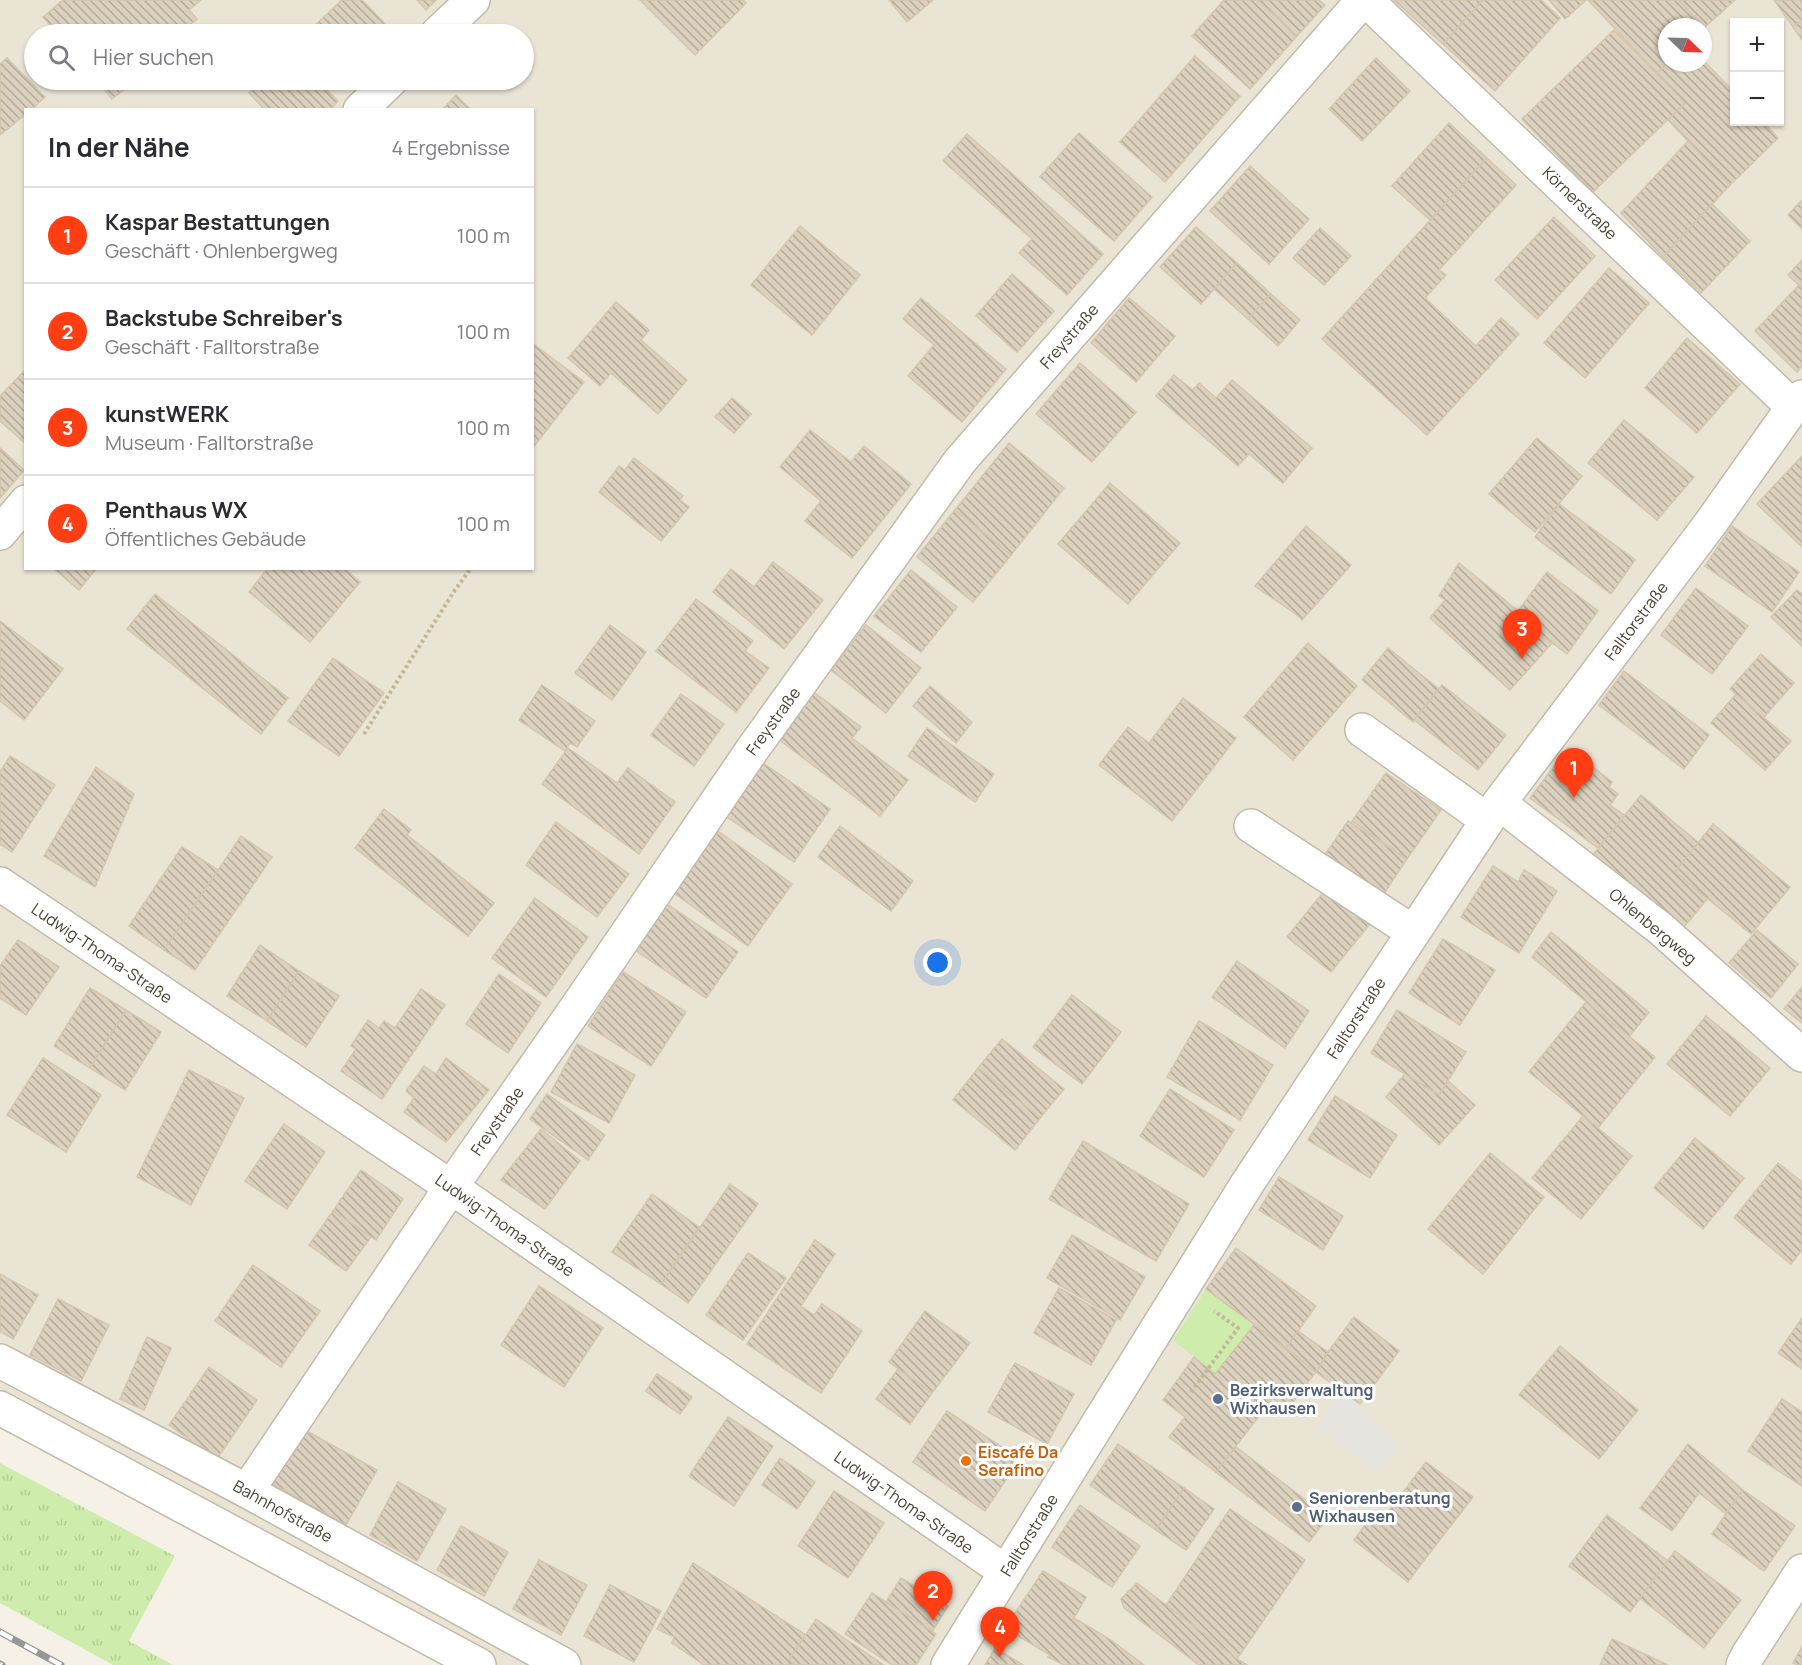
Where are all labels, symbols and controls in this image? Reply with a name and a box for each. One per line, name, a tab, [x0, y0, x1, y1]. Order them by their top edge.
north arrow	[1658, 18, 1712, 72]
map controls	[1730, 18, 1784, 126]
button: +	[1730, 18, 1784, 72]
search box	[24, 24, 534, 90]
icon: search	[45, 41, 78, 74]
text: Hier suchen	[93, 42, 214, 72]
button: −	[1730, 72, 1784, 126]
text: In der Nähe	[48, 129, 190, 165]
text: 4 Ergebnisse	[391, 134, 510, 161]
street label: Körnerstraße	[1538, 162, 1622, 244]
text: Kaspar Bestattungen	[105, 207, 330, 237]
text: 1	[63, 222, 72, 249]
text: 100 m	[457, 222, 510, 249]
text: Geschäft · Ohlenbergweg	[105, 237, 338, 264]
street label: Freystraße	[1035, 299, 1103, 373]
text: Backstube Schreiber's	[105, 303, 343, 333]
text: 2	[62, 318, 73, 345]
text: 100 m	[457, 318, 510, 345]
text: Geschäft · Falltorstraße	[105, 333, 319, 360]
text: kunstWERK	[105, 399, 229, 429]
text: 3	[62, 414, 73, 441]
text: 100 m	[457, 414, 510, 441]
text: Museum · Falltorstraße	[105, 429, 314, 456]
text: Penthaus WX	[105, 495, 247, 525]
text: 4	[61, 510, 74, 537]
text: 100 m	[457, 510, 510, 537]
text: Öffentliches Gebäude	[105, 525, 306, 552]
street label: Falltorstraße	[1599, 577, 1673, 665]
pin: 3	[1502, 610, 1541, 659]
street label: Freystraße	[741, 682, 805, 760]
pin: 1	[1554, 748, 1594, 798]
street label: Ohlenbergweg	[1605, 883, 1701, 969]
street label: Ludwig-Thoma-Straße	[27, 898, 177, 1008]
your location	[923, 948, 952, 977]
street label: Falltorstraße	[1321, 973, 1391, 1063]
street label: Freystraße	[465, 1082, 529, 1160]
street label: Ludwig-Thoma-Straße	[431, 1169, 579, 1281]
place label: Bezirksverwaltung Wixhausen	[1230, 1379, 1373, 1419]
marker: Bezirksverwaltung Wixhausen	[1211, 1392, 1225, 1406]
place label: Eiscafé Da Serafino	[978, 1441, 1058, 1481]
street label: Ludwig-Thoma-Straße	[830, 1446, 978, 1558]
marker: Eiscafé Da Serafino	[959, 1454, 973, 1468]
street label: Bahnhofstraße	[229, 1475, 337, 1547]
place label: Seniorenberatung Wixhausen	[1309, 1487, 1451, 1527]
street label: Falltorstraße	[995, 1490, 1063, 1580]
marker: Seniorenberatung Wixhausen	[1290, 1500, 1304, 1514]
pin: 2	[914, 1572, 952, 1621]
pin: 4	[980, 1608, 1020, 1657]

